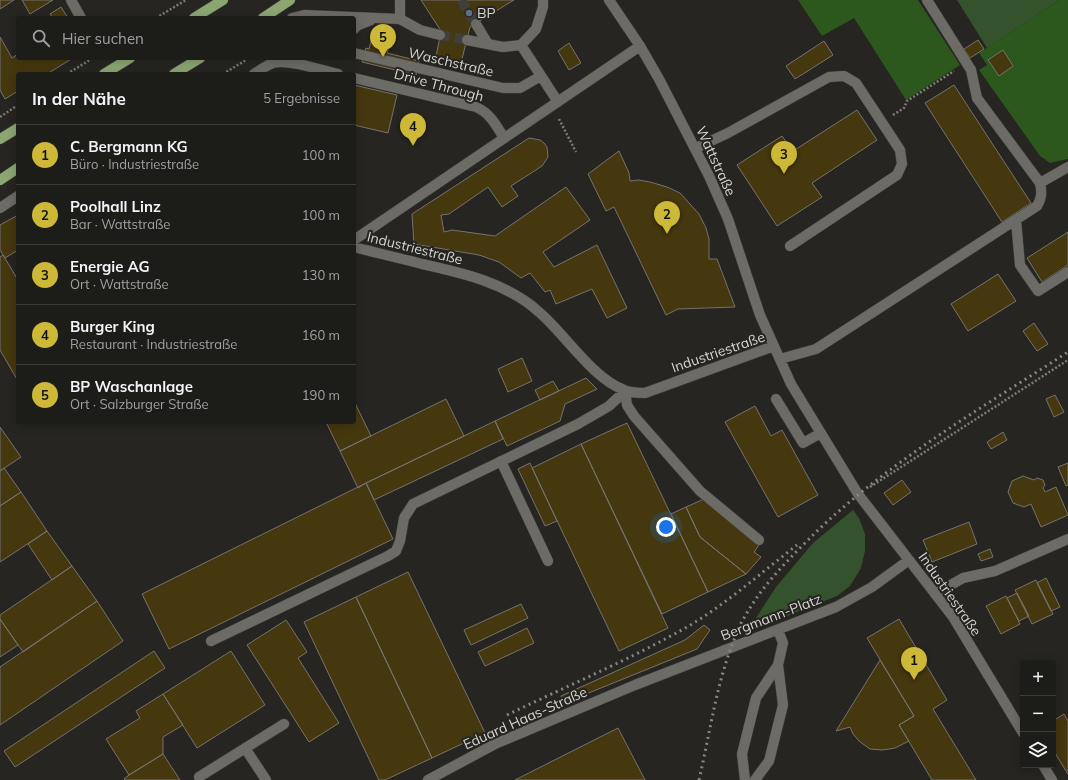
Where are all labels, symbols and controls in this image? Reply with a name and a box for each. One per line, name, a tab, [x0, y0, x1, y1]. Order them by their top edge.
place label: BP	[477, 4, 496, 22]
marker: BP	[464, 8, 474, 18]
search box	[16, 16, 356, 60]
pin: 5	[370, 24, 396, 57]
icon: search	[30, 27, 52, 49]
text: Hier suchen	[62, 29, 144, 48]
street label: Waschstraße	[407, 43, 495, 81]
street label: Drive Through	[392, 64, 486, 106]
text: In der Nähe	[32, 88, 126, 109]
text: 5 Ergebnisse	[263, 90, 340, 106]
pin: 4	[400, 113, 426, 146]
street label: Wattstraße	[692, 123, 740, 199]
text: C. Bergmann KG	[70, 137, 188, 156]
pin: 3	[771, 141, 797, 174]
text: 1	[41, 147, 49, 163]
text: 100 m	[302, 147, 340, 163]
text: Büro · Industriestraße	[70, 156, 199, 172]
text: Poolhall Linz	[70, 197, 161, 216]
pin: 2	[654, 201, 680, 234]
text: 2	[41, 207, 49, 223]
text: 100 m	[302, 207, 340, 223]
text: Bar · Wattstraße	[70, 216, 170, 232]
street label: Industriestraße	[365, 227, 465, 269]
text: Energie AG	[70, 257, 150, 276]
text: 3	[41, 267, 49, 283]
text: 130 m	[302, 267, 340, 283]
text: Ort · Wattstraße	[70, 276, 169, 292]
text: Burger King	[70, 317, 155, 336]
text: 4	[41, 327, 49, 343]
text: 160 m	[302, 327, 340, 343]
street label: Industriestraße	[669, 328, 767, 376]
text: Restaurant · Industriestraße	[70, 336, 237, 352]
text: BP Waschanlage	[70, 377, 193, 396]
text: 5	[41, 387, 49, 403]
text: 190 m	[302, 387, 340, 403]
text: Ort · Salzburger Straße	[70, 396, 209, 412]
your location	[656, 517, 676, 537]
street label: Industriestraße	[915, 549, 985, 639]
street label: Bergmann-Platz	[718, 589, 824, 645]
pin: 1	[901, 647, 927, 680]
map controls	[1020, 660, 1056, 768]
button: +	[1020, 660, 1056, 696]
street label: Eduard Haas-Straße	[460, 683, 590, 753]
button: −	[1020, 696, 1056, 732]
button: layers	[1020, 732, 1056, 768]

